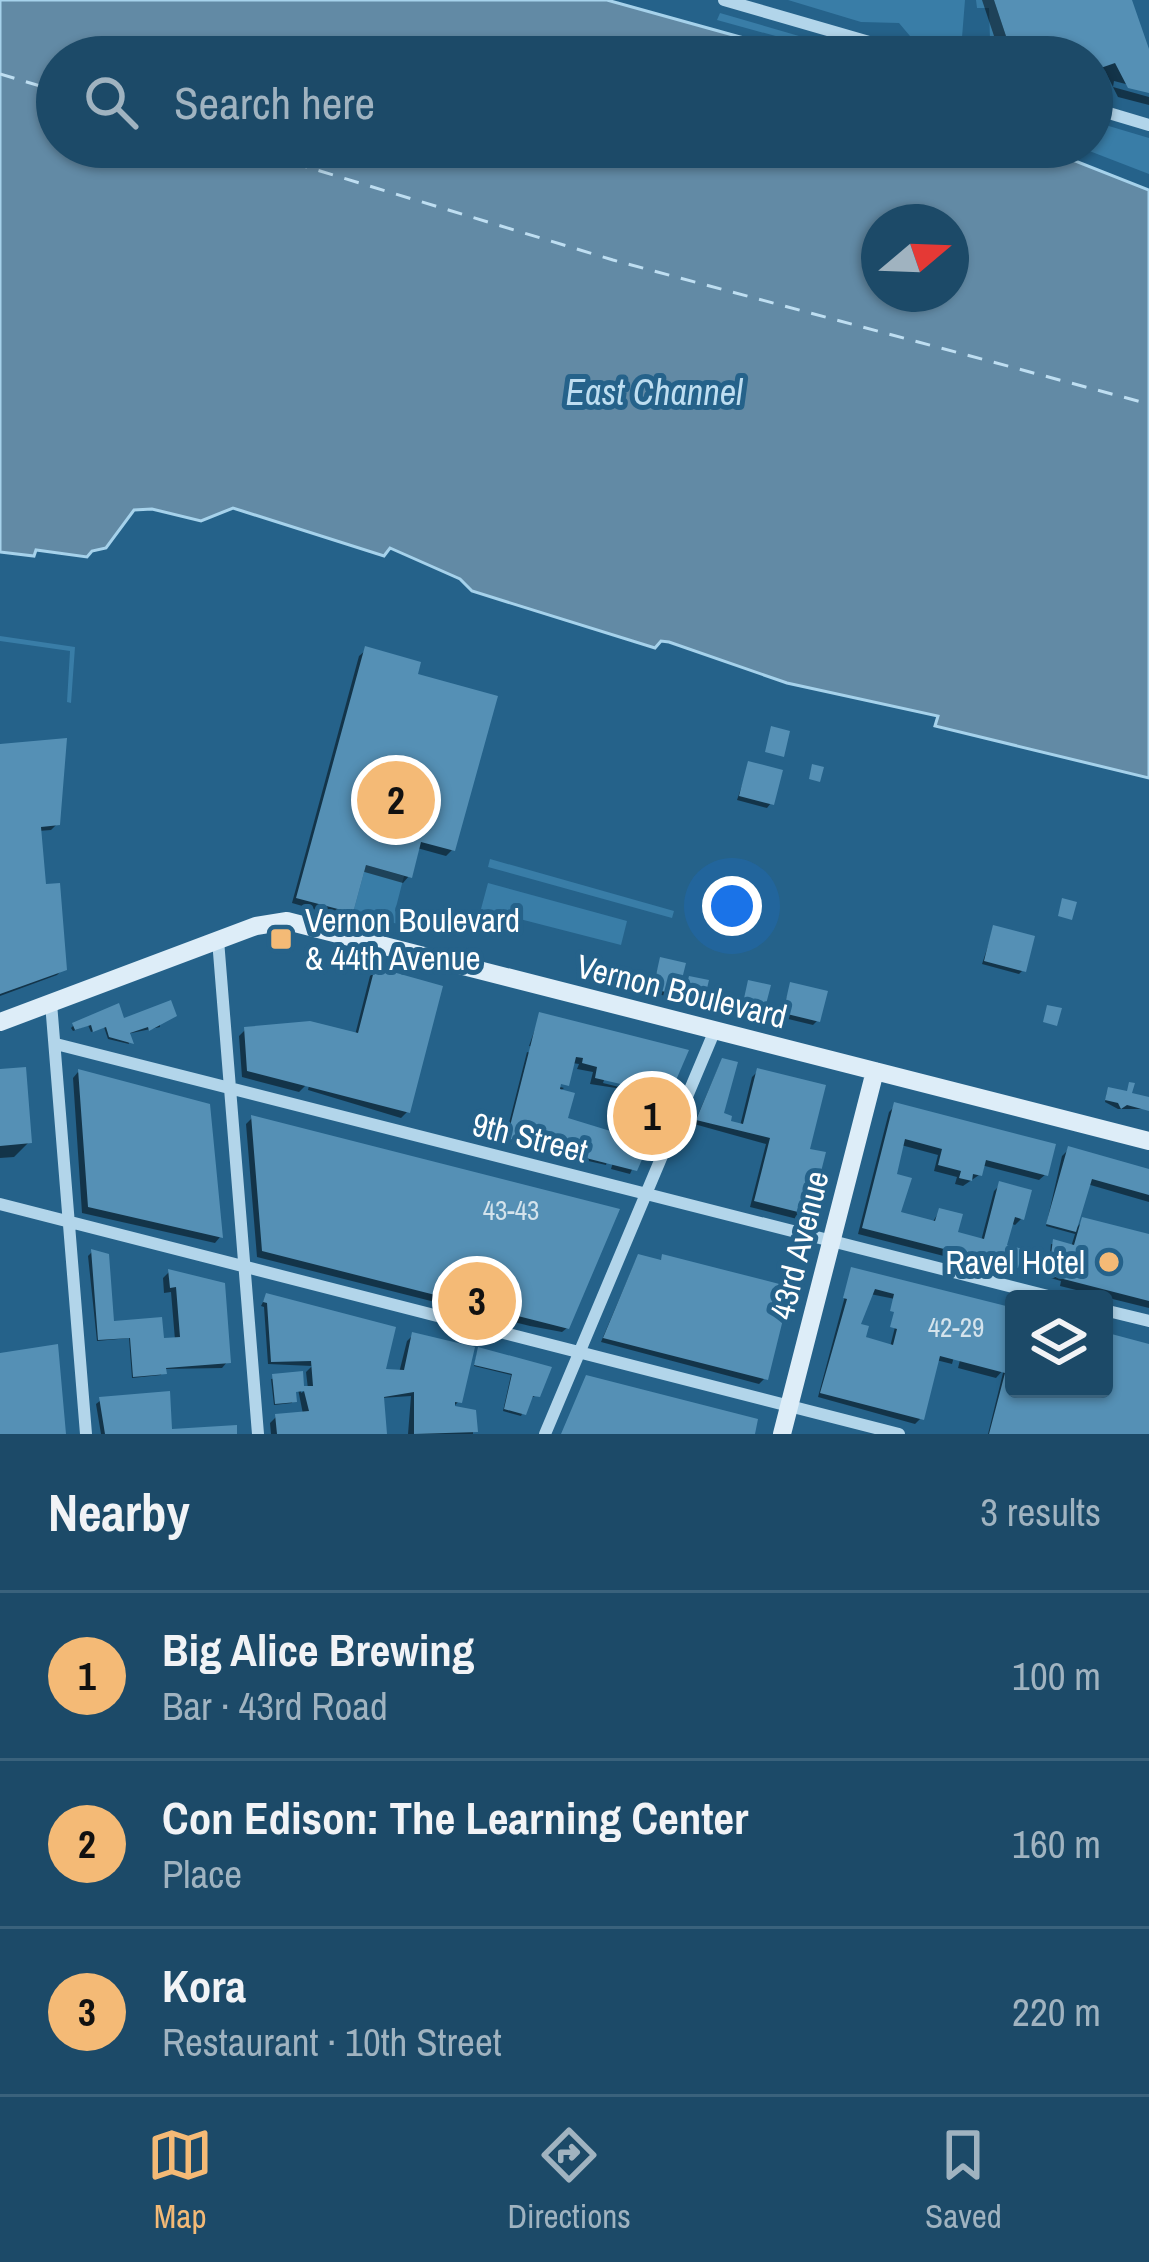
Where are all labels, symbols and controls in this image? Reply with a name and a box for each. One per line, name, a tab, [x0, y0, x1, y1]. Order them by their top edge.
search box	[36, 36, 1113, 168]
icon: search	[78, 69, 144, 135]
text: Search here	[174, 72, 375, 133]
north arrow	[861, 204, 969, 312]
water label: East Channel	[565, 368, 744, 416]
pin: 2	[357, 755, 435, 845]
your location	[702, 876, 762, 936]
place label: Vernon Boulevard & 44th Avenue	[305, 898, 520, 980]
marker: Vernon Boulevard & 44th Avenue	[268, 926, 294, 952]
street label: Vernon Boulevard	[572, 944, 792, 1038]
pin: 1	[613, 1071, 691, 1161]
street label: 9th Street	[468, 1101, 592, 1173]
street label: 43rd Avenue	[759, 1166, 839, 1324]
house number: 43-43	[483, 1192, 539, 1228]
place label: Ravel Hotel	[945, 1240, 1085, 1284]
marker: Ravel Hotel	[1096, 1249, 1122, 1275]
pin: 3	[438, 1256, 516, 1346]
map controls	[1005, 1290, 1113, 1398]
button: layers	[1005, 1290, 1113, 1398]
house number: 42-29	[928, 1309, 984, 1345]
text: Nearby	[48, 1478, 190, 1547]
text: 3 results	[980, 1486, 1101, 1538]
text: Big Alice Brewing	[162, 1619, 474, 1680]
text: 1	[78, 1650, 96, 1702]
text: 100 m	[1012, 1650, 1101, 1702]
text: Bar · 43rd Road	[162, 1680, 388, 1732]
text: Con Edison: The Learning Center	[162, 1787, 748, 1848]
text: 2	[78, 1818, 96, 1870]
text: 160 m	[1012, 1818, 1101, 1870]
text: Place	[162, 1848, 242, 1900]
text: Kora	[162, 1955, 246, 2016]
text: 3	[78, 1986, 96, 2038]
text: 220 m	[1012, 1986, 1101, 2038]
text: Restaurant · 10th Street	[162, 2016, 502, 2068]
tab: Map	[147, 2122, 213, 2238]
tab: Directions	[507, 2122, 631, 2238]
tab: Saved	[925, 2122, 1002, 2238]

